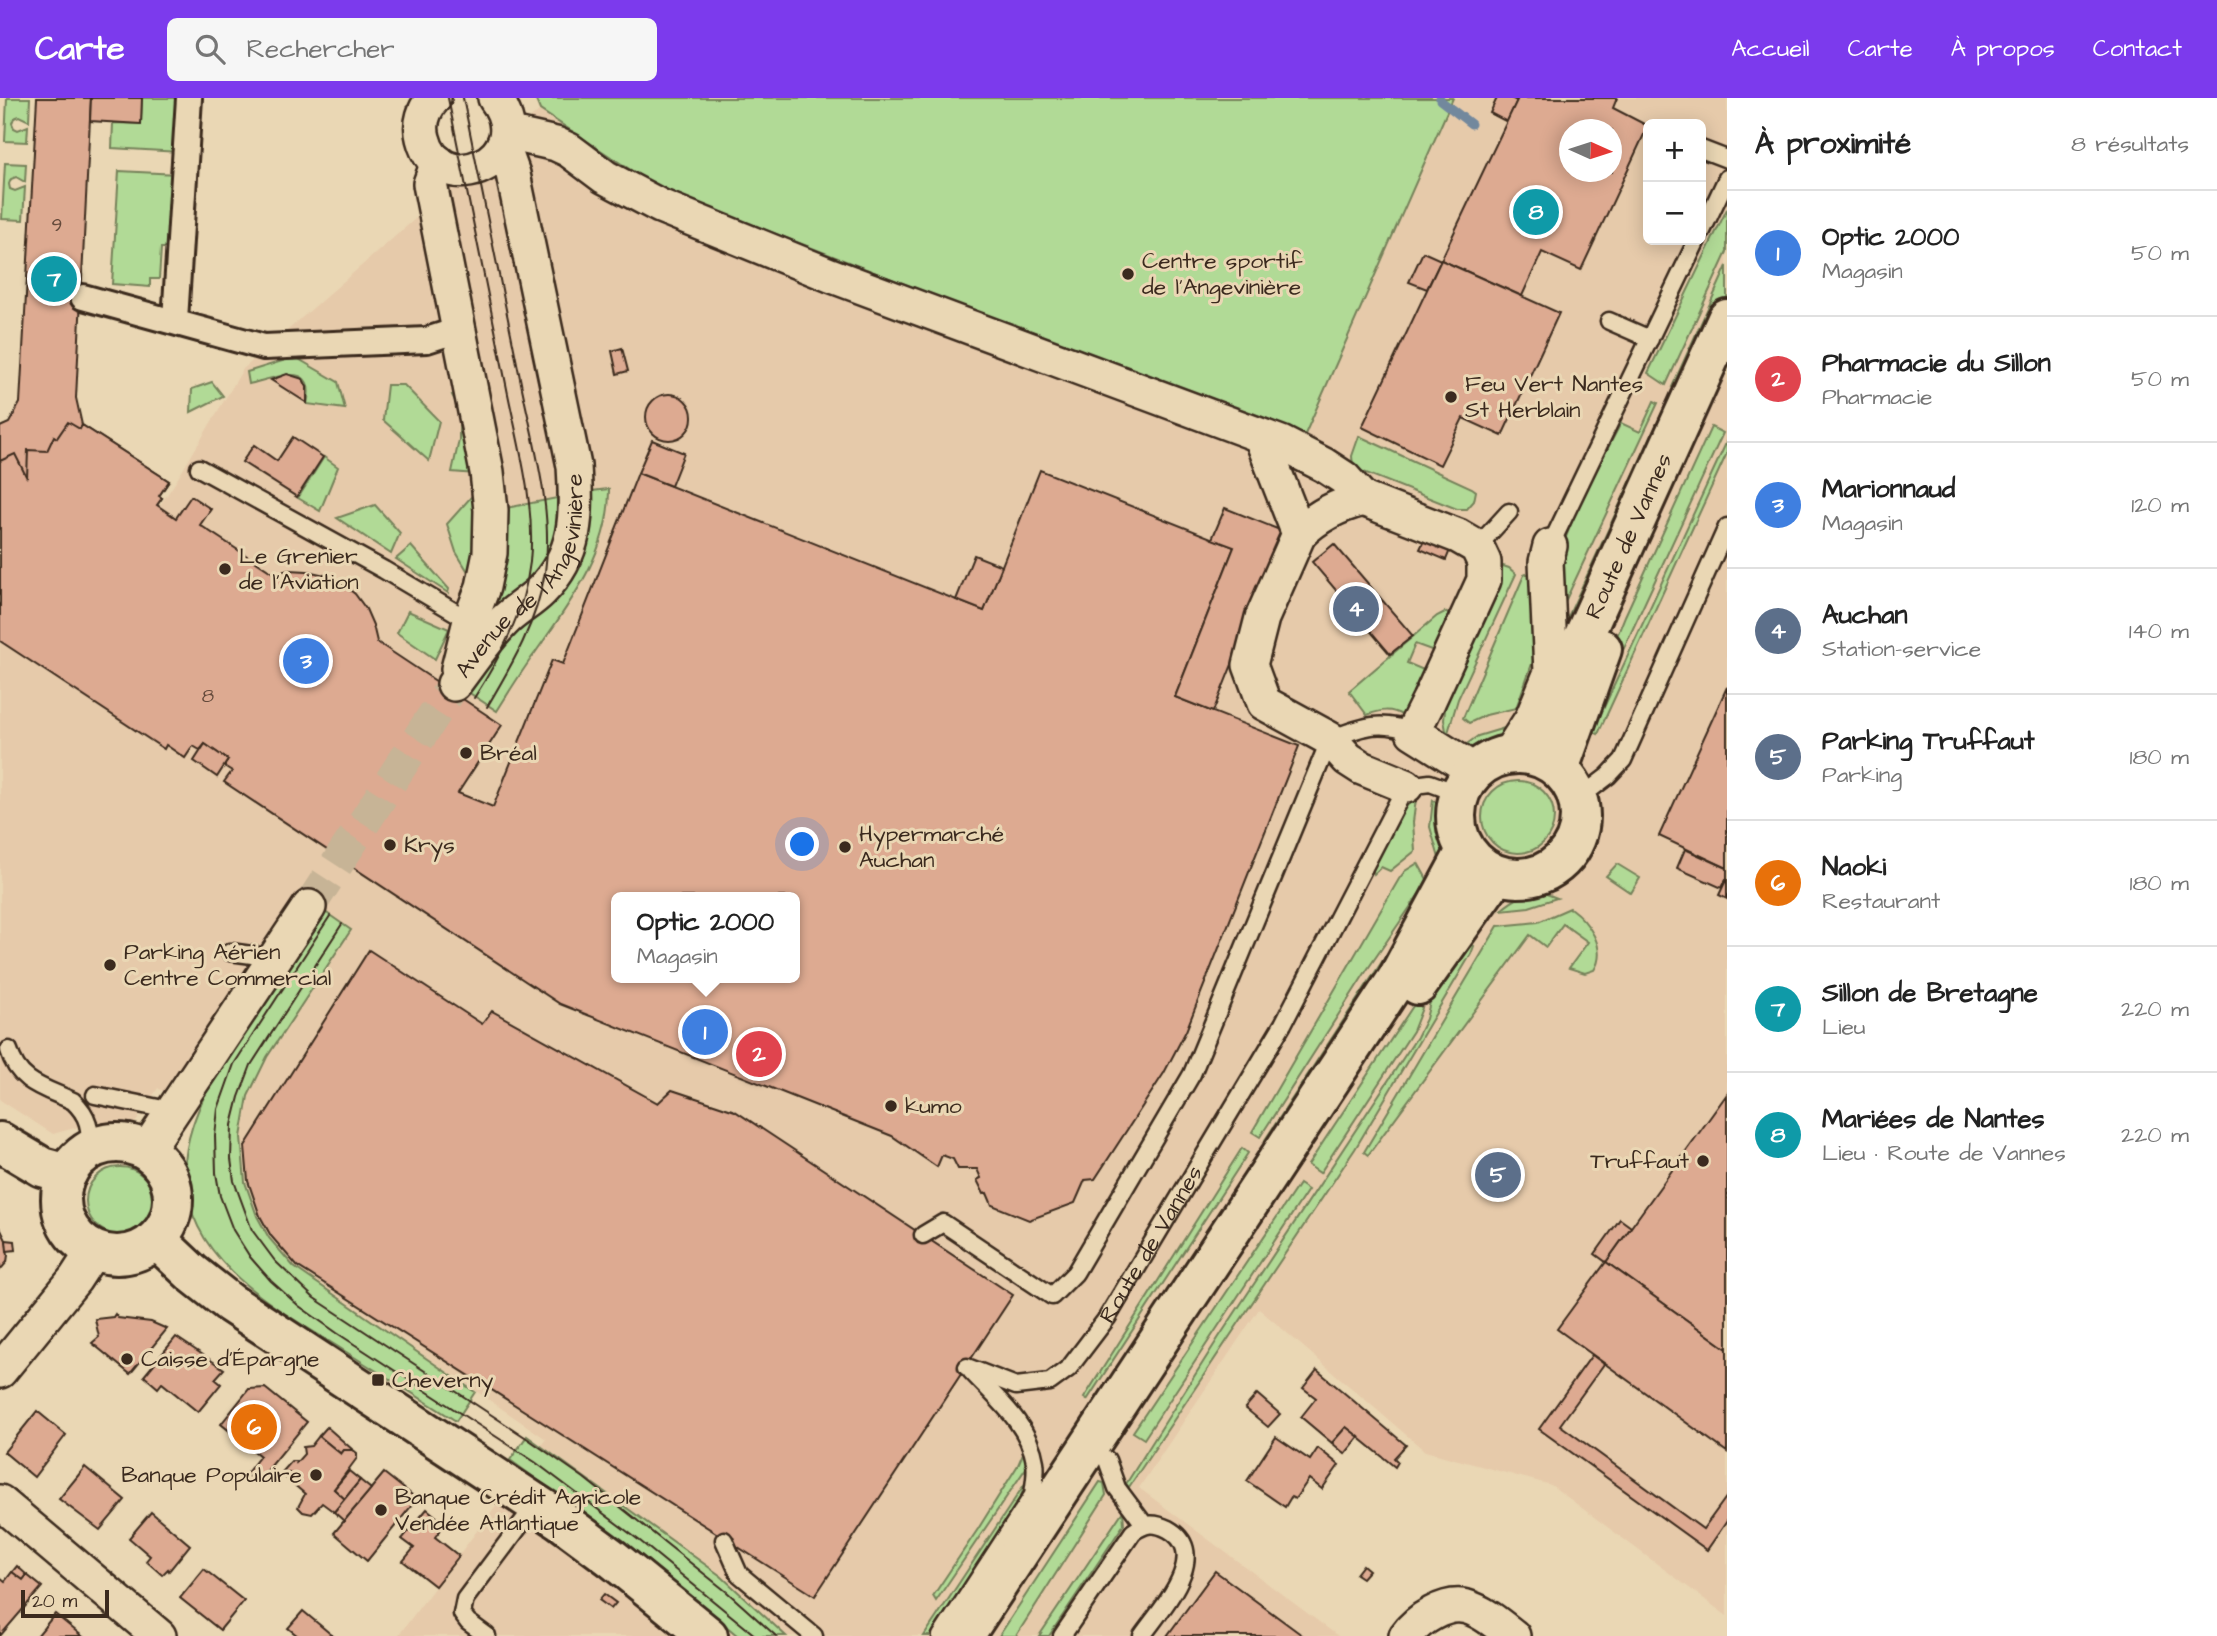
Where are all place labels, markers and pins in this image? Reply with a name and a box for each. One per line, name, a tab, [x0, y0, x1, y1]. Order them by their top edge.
pin: 8	[1513, 186, 1559, 238]
place label: Centre sportif de l'Angevinière	[1142, 245, 1303, 304]
pin: 7	[31, 253, 77, 305]
marker: Centre sportif de l'Angevinière	[1120, 266, 1136, 282]
place label: Feu Vert Nantes St Herblain	[1465, 368, 1643, 426]
marker: Feu Vert Nantes St Herblain	[1443, 389, 1459, 405]
place label: Le Grenier de l'Aviation	[239, 540, 359, 598]
marker: Le Grenier de l'Aviation	[217, 561, 233, 577]
pin: 4	[1333, 583, 1379, 635]
pin: 3	[283, 635, 329, 687]
place label: Bréal	[480, 737, 537, 769]
marker: Bréal	[458, 745, 474, 761]
place label: Hypermarché Auchan	[859, 818, 1004, 876]
place label: Krys	[404, 829, 455, 862]
marker: Krys	[382, 837, 398, 853]
marker: Hypermarché Auchan	[837, 839, 853, 855]
place label: Parking Aérien Centre Commercial	[124, 936, 331, 994]
marker: Parking Aérien Centre Commercial	[102, 957, 118, 973]
pin: 1	[682, 1006, 728, 1058]
pin: 2	[736, 1028, 782, 1080]
place label: kumo	[905, 1090, 962, 1122]
marker: kumo	[883, 1098, 899, 1114]
place label: Truffaut	[1590, 1145, 1690, 1177]
pin: 5	[1475, 1149, 1521, 1201]
marker: Truffaut	[1695, 1153, 1711, 1169]
place label: Caisse d'Épargne	[141, 1343, 319, 1376]
marker: Caisse d'Épargne	[119, 1351, 135, 1367]
place label: Cheverny	[392, 1364, 494, 1397]
marker: Cheverny	[370, 1372, 386, 1388]
pin: 6	[231, 1401, 277, 1453]
place label: Banque Populaire	[121, 1459, 302, 1491]
marker: Banque Populaire	[308, 1467, 324, 1483]
place label: Banque Crédit Agricole Vendée Atlantique	[395, 1481, 641, 1539]
marker: Banque Crédit Agricole Vendée Atlantique	[373, 1502, 389, 1518]

